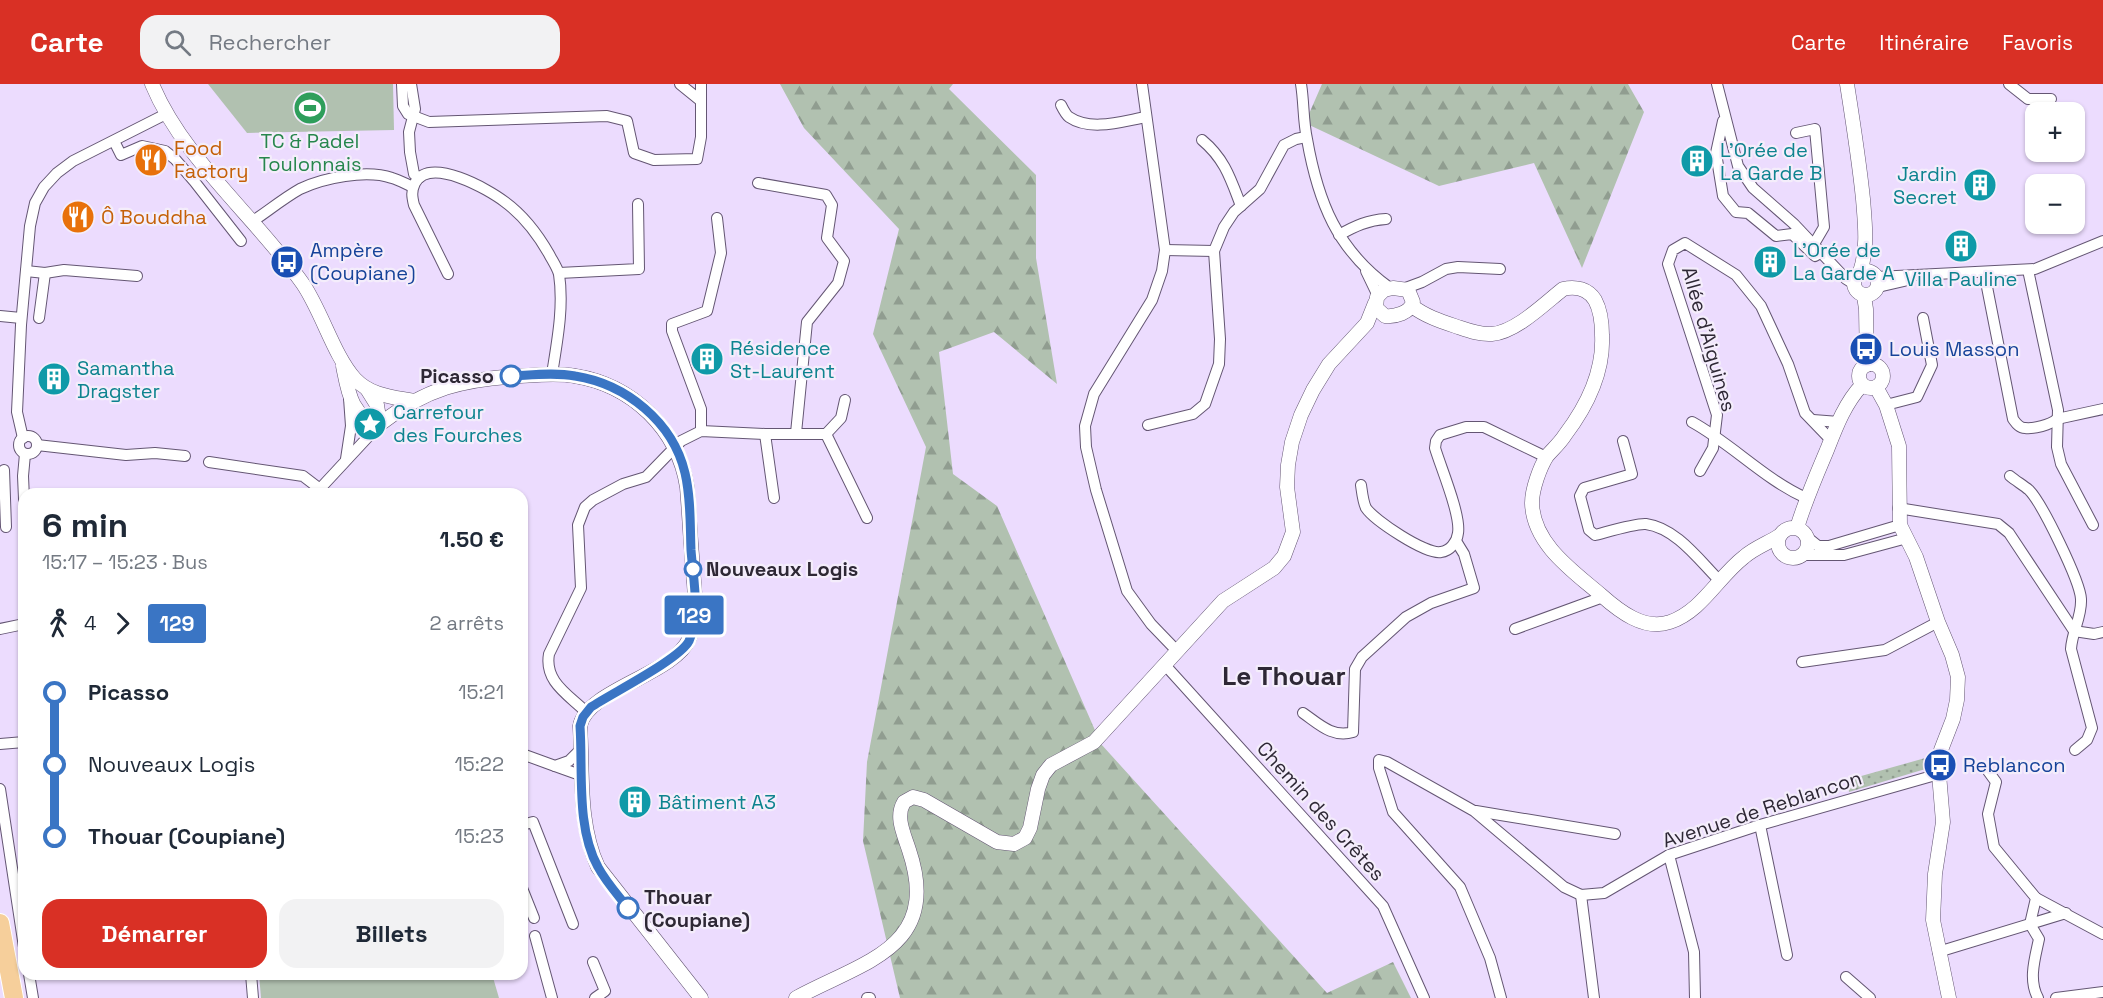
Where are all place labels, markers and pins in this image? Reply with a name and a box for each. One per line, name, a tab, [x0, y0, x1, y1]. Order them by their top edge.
sports icon: TC & Padel Toulonnais	[292, 90, 328, 126]
place label: TC & Padel Toulonnais	[258, 128, 362, 177]
place label: Food Factory	[174, 135, 248, 184]
place label: L'Orée de La Garde B	[1720, 137, 1823, 186]
restaurant icon: Food Factory	[133, 142, 169, 178]
building icon: L'Orée de La Garde B	[1679, 143, 1715, 179]
place label: Jardin Secret	[1893, 161, 1957, 210]
building icon: Jardin Secret	[1962, 167, 1998, 203]
restaurant icon: Ô Bouddha	[60, 199, 96, 235]
place label: Ô Bouddha	[101, 204, 207, 230]
building icon: Villa Pauline	[1943, 228, 1979, 264]
place label: Ampère (Coupiane)	[310, 237, 415, 286]
place label: L'Orée de La Garde A	[1793, 237, 1895, 286]
bus stop icon: Ampère (Coupiane)	[269, 244, 305, 280]
building icon: L'Orée de La Garde A	[1752, 244, 1788, 280]
place label: Villa Pauline	[1905, 266, 2017, 292]
bus stop icon: Louis Masson	[1848, 331, 1884, 367]
place label: Résidence St-Laurent	[730, 335, 835, 384]
place label: Louis Masson	[1889, 336, 2019, 362]
building icon: Résidence St-Laurent	[689, 341, 725, 377]
place label: Samantha Dragster	[77, 355, 174, 404]
building icon: Samantha Dragster	[36, 361, 72, 397]
place label: Picasso	[420, 363, 494, 389]
marker: Picasso	[500, 365, 522, 387]
place label: Carrefour des Fourches	[393, 399, 522, 448]
place icon: Carrefour des Fourches	[352, 406, 388, 442]
place label: Nouveaux Logis	[706, 556, 858, 582]
marker: Nouveaux Logis	[684, 560, 702, 578]
bus stop icon: Reblancon	[1922, 747, 1958, 783]
place label: Reblancon	[1963, 752, 2066, 778]
building icon: Bâtiment A3	[617, 784, 653, 820]
place label: Bâtiment A3	[658, 789, 776, 815]
place label: Thouar (Coupiane)	[644, 884, 750, 933]
marker: Thouar (Coupiane)	[617, 897, 639, 919]

